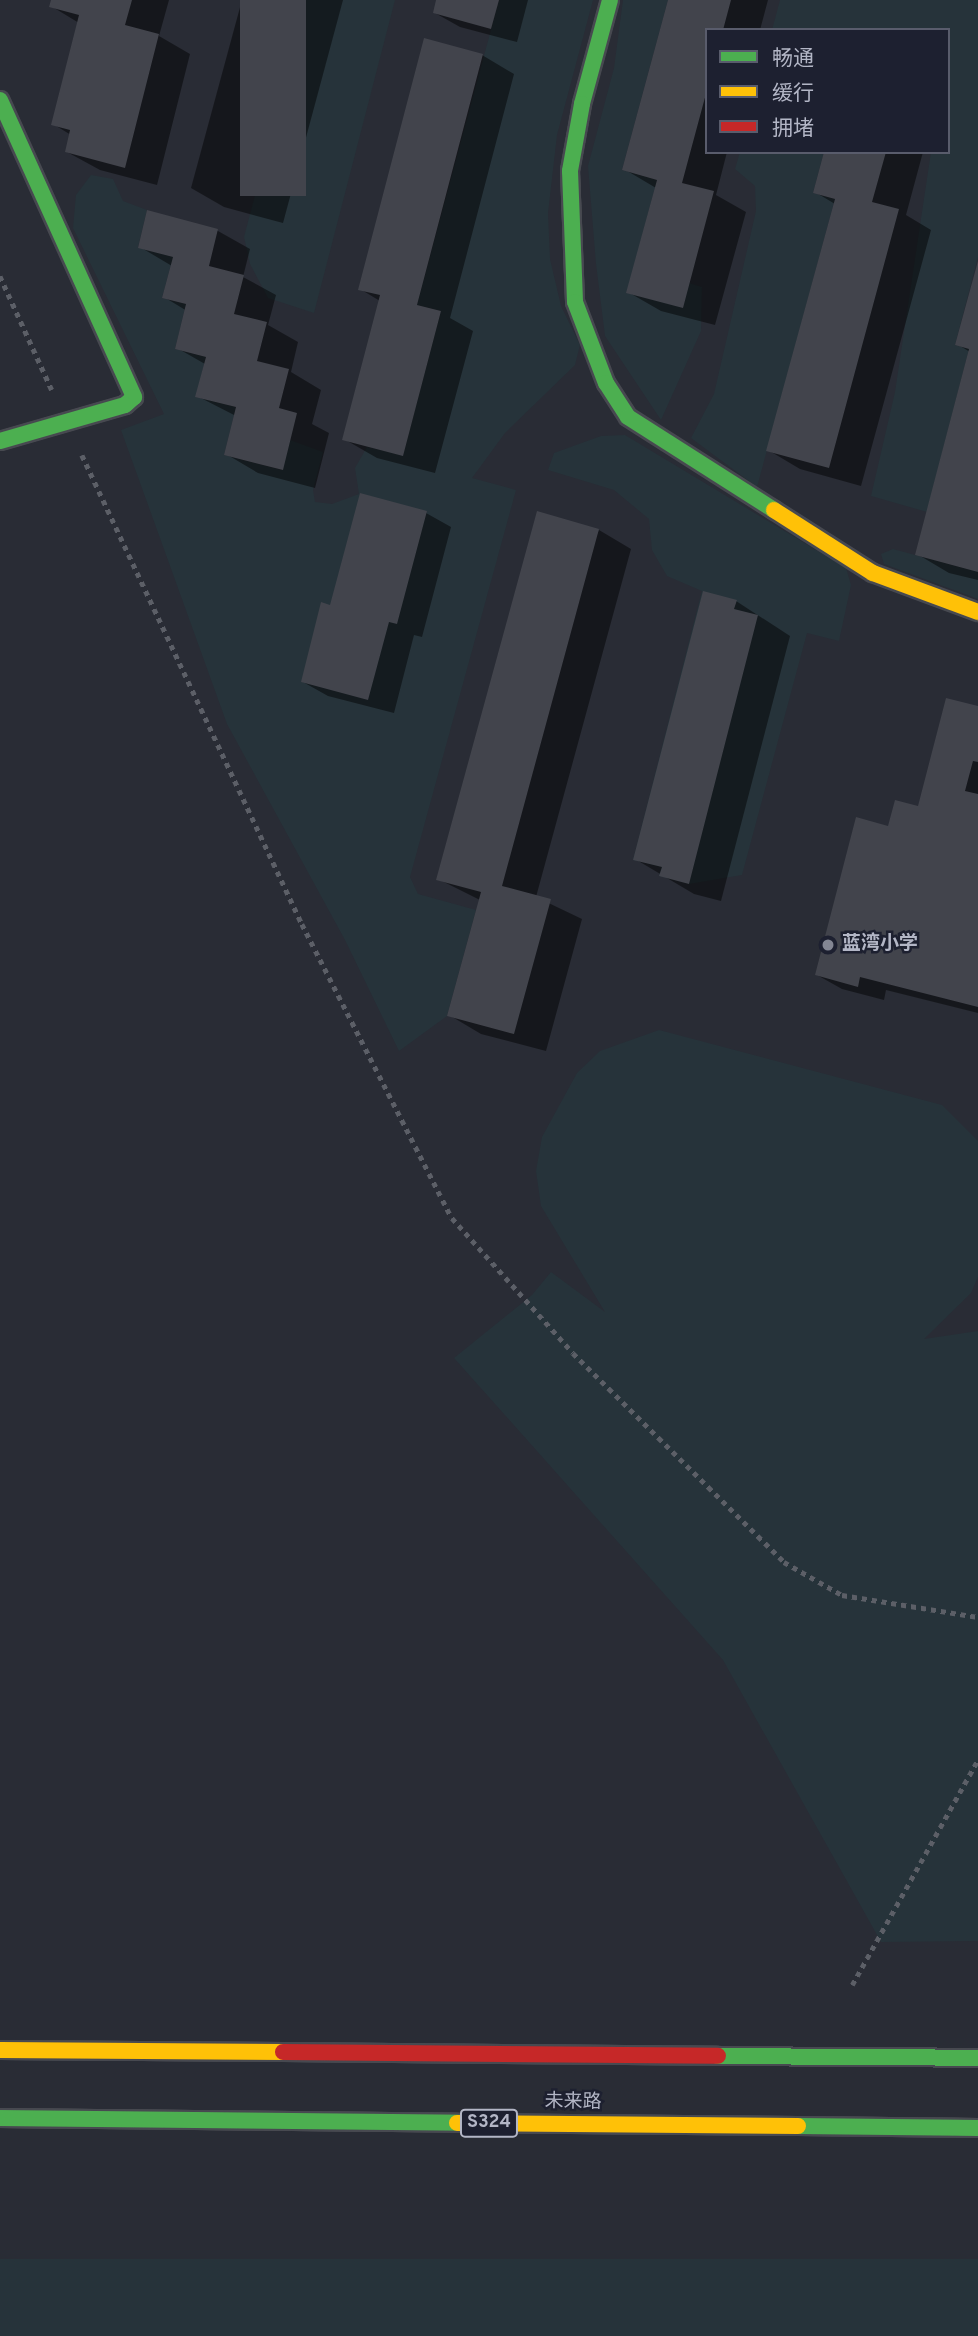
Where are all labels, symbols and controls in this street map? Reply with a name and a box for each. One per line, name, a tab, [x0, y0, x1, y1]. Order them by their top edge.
legend	[705, 28, 950, 154]
text: 畅通	[772, 46, 814, 73]
text: 缓行	[772, 81, 814, 108]
text: 拥堵	[772, 116, 814, 143]
place label: 蓝湾小学	[842, 934, 918, 956]
marker: 蓝湾小学	[820, 937, 836, 953]
street label: 未来路	[544, 2091, 602, 2115]
road number: S324	[459, 2108, 519, 2138]

